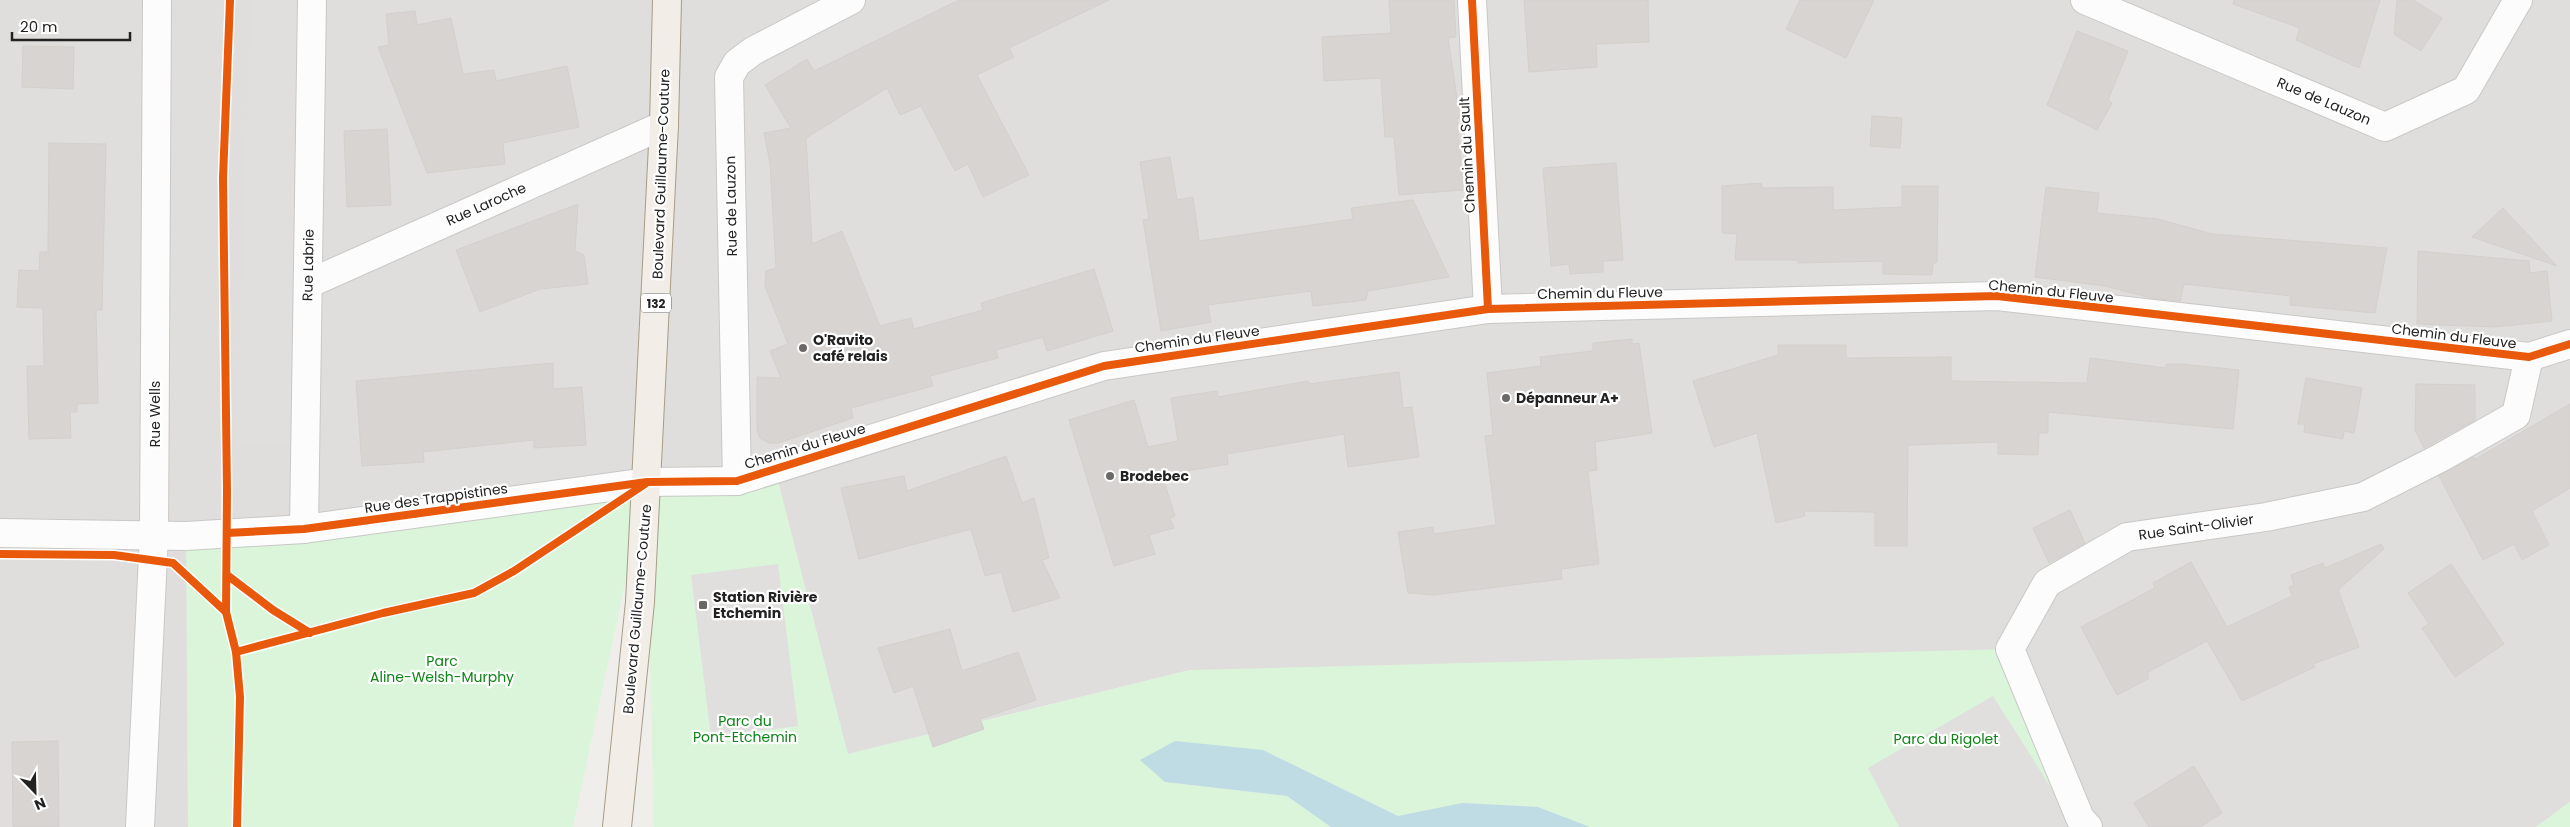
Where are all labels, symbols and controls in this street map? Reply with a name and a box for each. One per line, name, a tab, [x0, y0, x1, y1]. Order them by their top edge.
scale bar	[12, 10, 130, 42]
text: 20 m	[20, 16, 58, 37]
street label: Boulevard Guillaume-Couture	[647, 68, 675, 280]
street label: Rue de Lauzon	[2274, 72, 2374, 130]
street label: Chemin du Sault	[1454, 96, 1480, 214]
street label: Rue de Lauzon	[720, 156, 742, 256]
street label: Rue Laroche	[443, 177, 530, 231]
street label: Rue Labrie	[297, 228, 319, 301]
street label: Chemin du Fleuve	[1987, 274, 2115, 308]
street label: Chemin du Fleuve	[1537, 282, 1663, 304]
road number: 132	[641, 294, 671, 312]
street label: Chemin du Fleuve	[2390, 318, 2518, 354]
street label: Chemin du Fleuve	[1133, 320, 1261, 358]
place label: O'Ravito café relais	[813, 330, 888, 366]
marker: O'Ravito café relais	[797, 342, 809, 354]
street label: Rue Wells	[145, 381, 165, 447]
place label: Dépanneur A+	[1516, 388, 1619, 408]
marker: Dépanneur A+	[1500, 392, 1512, 404]
street label: Chemin du Fleuve	[742, 418, 868, 474]
place label: Brodebec	[1120, 466, 1189, 486]
marker: Brodebec	[1104, 470, 1116, 482]
street label: Rue des Trappistines	[363, 478, 509, 518]
street label: Boulevard Guillaume-Couture	[618, 503, 656, 715]
street label: Rue Saint-Olivier	[2137, 509, 2255, 545]
place label: Station Rivière Etchemin	[713, 587, 818, 623]
marker: Station Rivière Etchemin	[697, 599, 709, 611]
park label: Parc Aline-Welsh-Murphy	[370, 651, 514, 687]
park label: Parc du Pont-Etchemin	[693, 711, 797, 747]
park label: Parc du Rigolet	[1894, 729, 1998, 749]
north arrow	[10, 767, 60, 817]
text: N	[31, 793, 49, 815]

